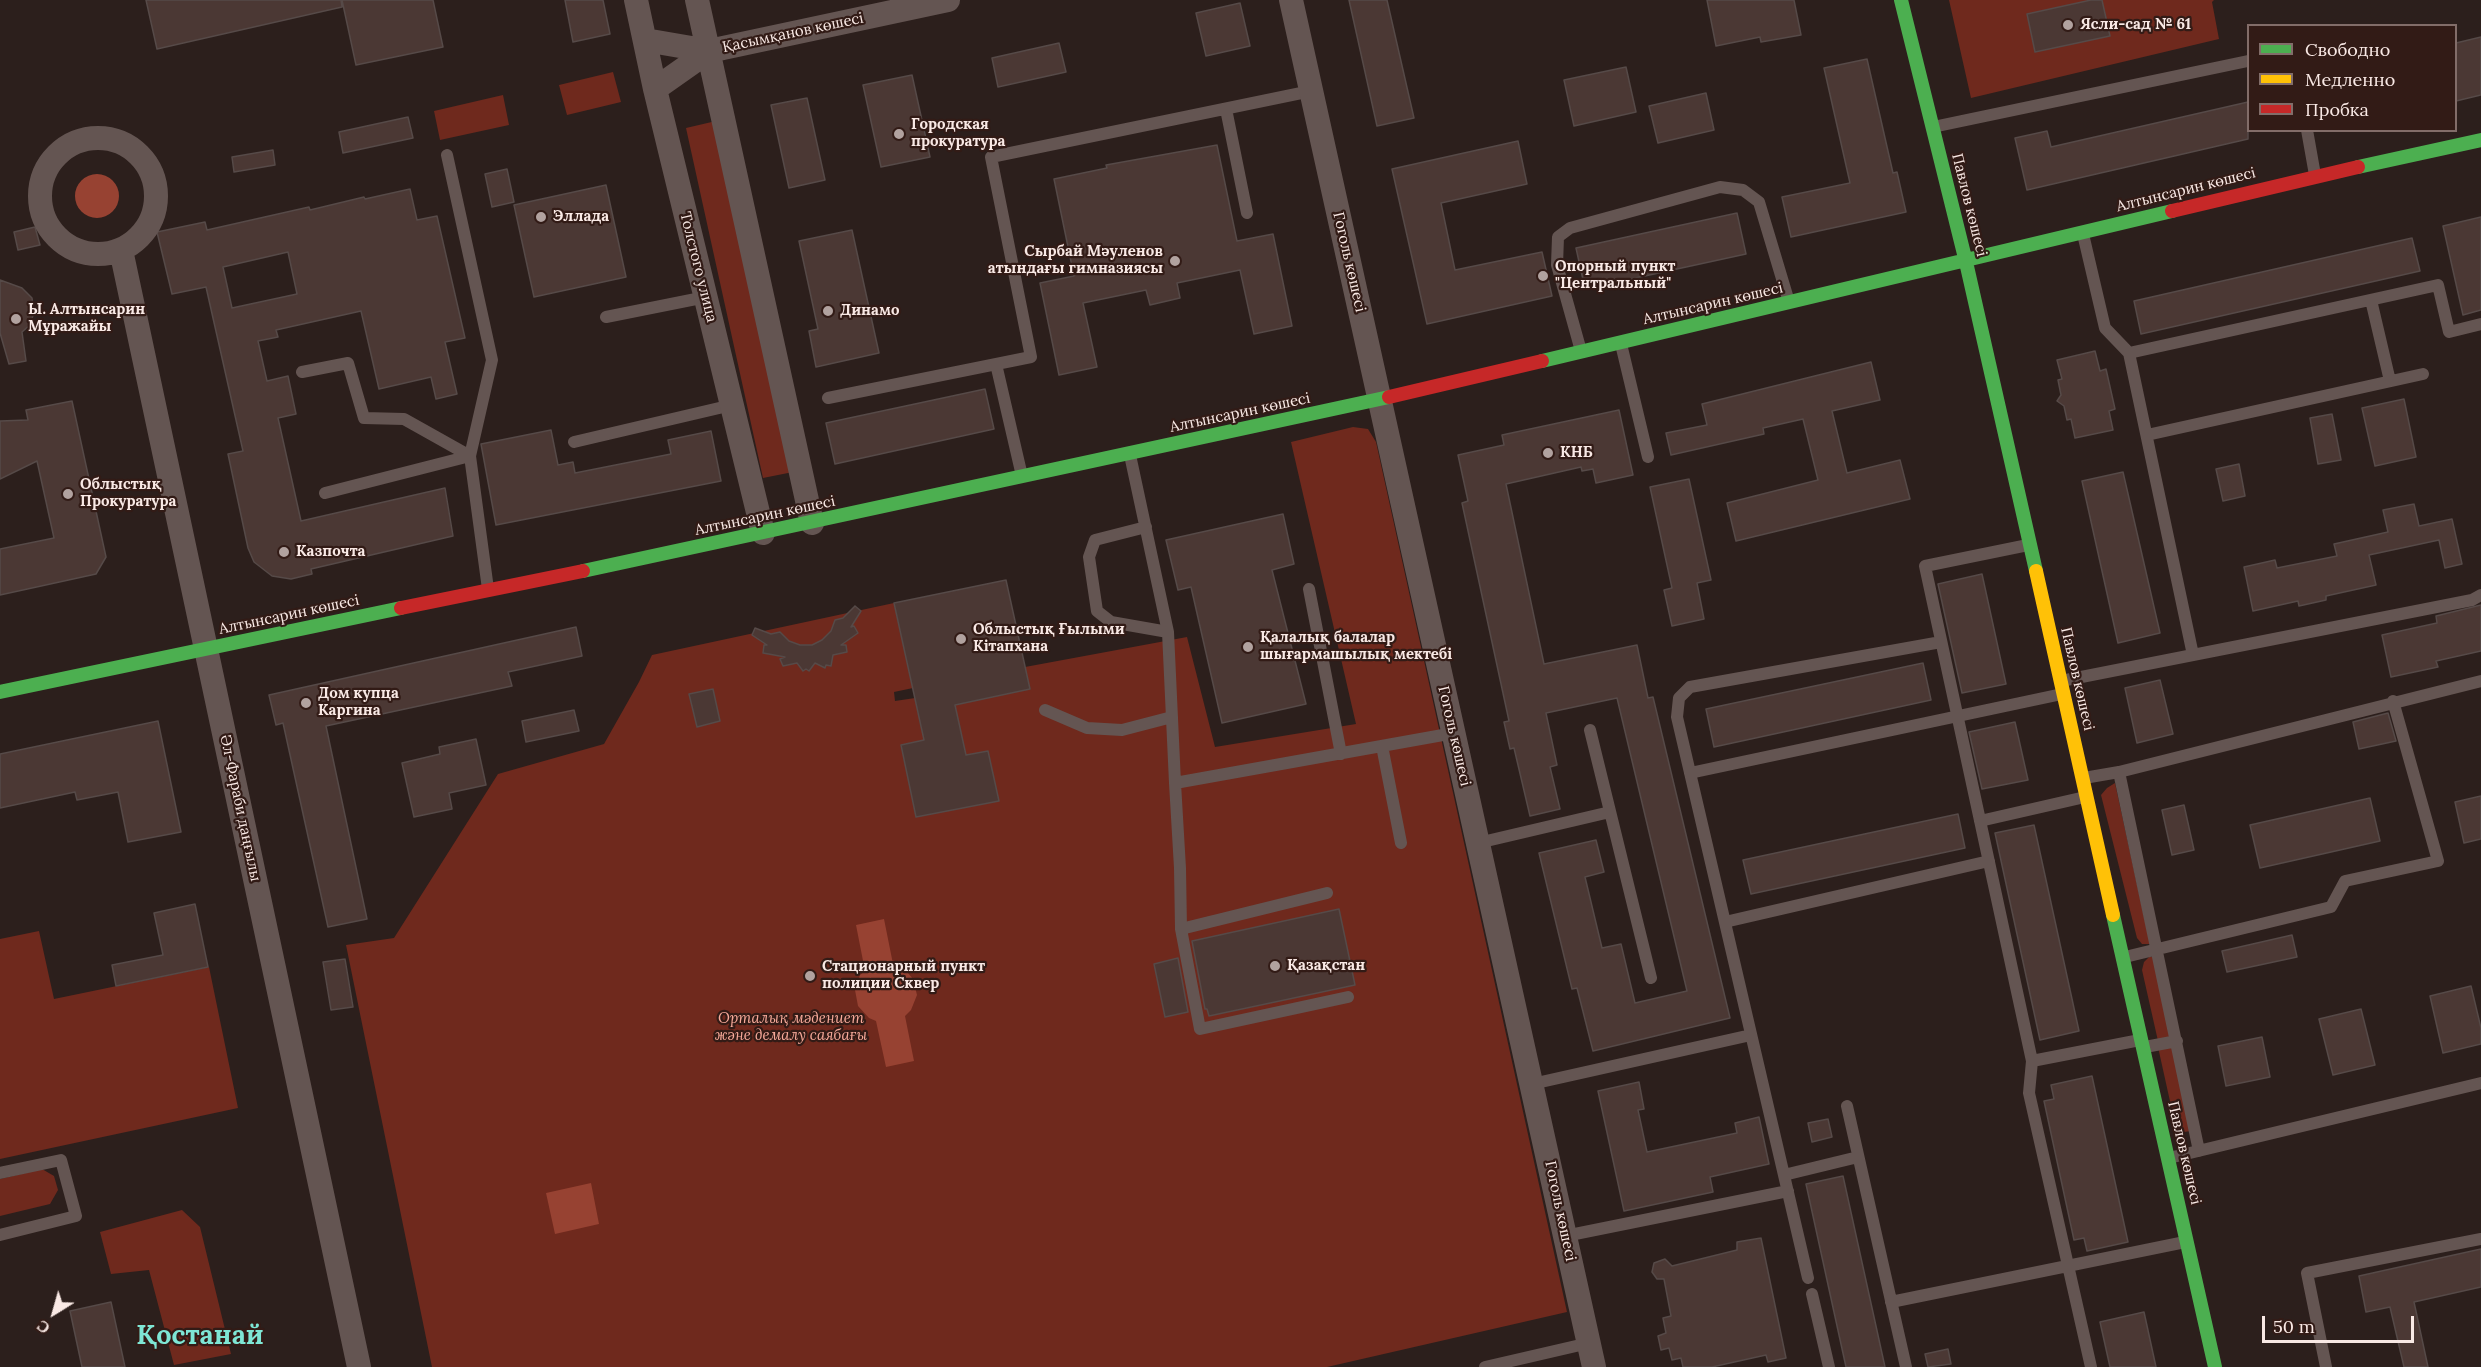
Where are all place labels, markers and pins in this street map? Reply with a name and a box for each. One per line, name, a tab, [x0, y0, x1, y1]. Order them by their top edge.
place label: Ясли-сад № 61	[2080, 16, 2191, 34]
marker: Ясли-сад № 61	[2061, 18, 2075, 32]
place label: Городская прокуратура	[911, 116, 1005, 151]
marker: Городская прокуратура	[892, 127, 906, 141]
place label: Эллада	[553, 208, 609, 226]
marker: Эллада	[534, 210, 548, 224]
place label: Сырбай Мәуленов атындағы гимназиясы	[988, 243, 1163, 278]
marker: Сырбай Мәуленов атындағы гимназиясы	[1168, 254, 1182, 268]
place label: Опорный пункт "Центральный"	[1555, 258, 1675, 293]
marker: Опорный пункт "Центральный"	[1536, 269, 1550, 283]
place label: Ы. Алтынсарин Мұражайы	[28, 301, 145, 336]
place label: Динамо	[840, 302, 899, 320]
marker: Динамо	[821, 304, 835, 318]
marker: Ы. Алтынсарин Мұражайы	[9, 312, 23, 326]
place label: КНБ	[1560, 444, 1593, 462]
marker: КНБ	[1541, 446, 1555, 460]
place label: Облыстық Прокуратура	[80, 476, 176, 511]
marker: Облыстық Прокуратура	[61, 487, 75, 501]
place label: Казпочта	[296, 543, 365, 561]
marker: Казпочта	[277, 545, 291, 559]
place label: Облыстық Ғылыми Кітапхана	[973, 621, 1125, 656]
place label: Қалалық балалар шығармашылық мектебі	[1260, 629, 1452, 664]
marker: Облыстық Ғылыми Кітапхана	[954, 632, 968, 646]
marker: Қалалық балалар шығармашылық мектебі	[1241, 640, 1255, 654]
place label: Дом купца Каргина	[318, 685, 399, 720]
marker: Дом купца Каргина	[299, 696, 313, 710]
place label: Қазақстан	[1287, 957, 1365, 975]
place label: Стационарный пункт полиции Сквер	[822, 958, 985, 993]
marker: Қазақстан	[1268, 959, 1282, 973]
marker: Стационарный пункт полиции Сквер	[803, 969, 817, 983]

